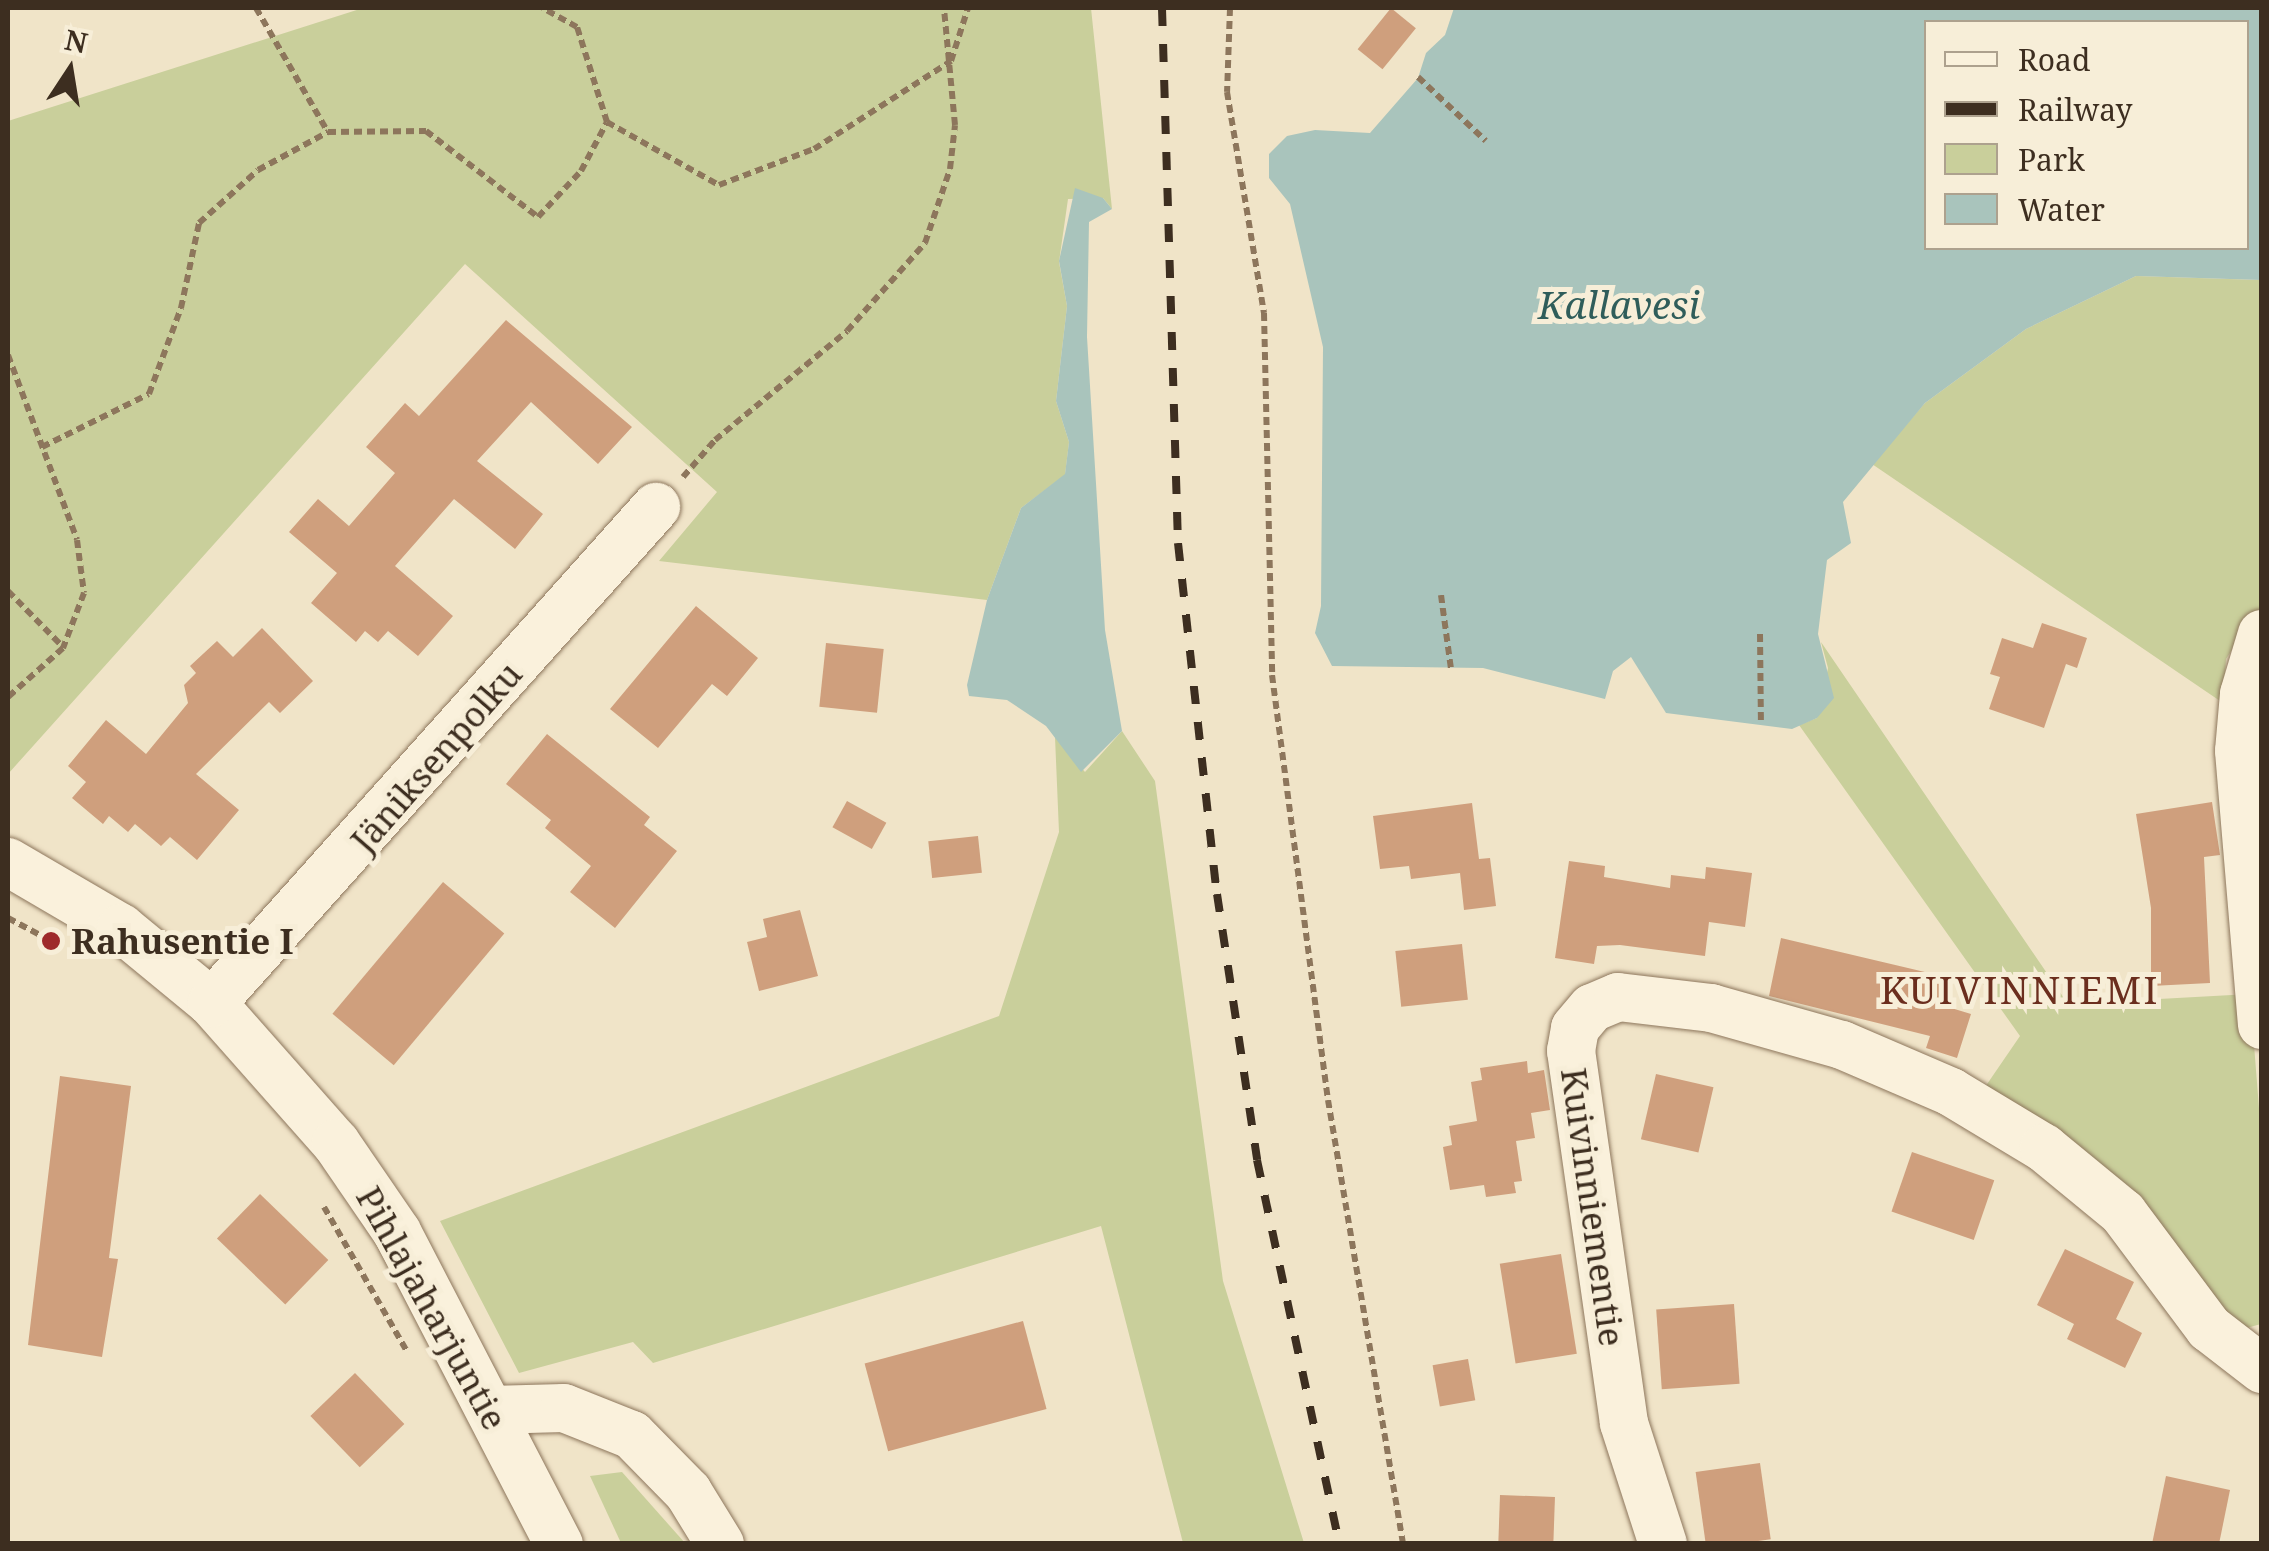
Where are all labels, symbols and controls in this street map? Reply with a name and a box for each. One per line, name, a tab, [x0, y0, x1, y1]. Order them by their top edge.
north arrow	[20, 20, 120, 120]
text: N	[61, 20, 91, 62]
legend	[1924, 20, 2249, 250]
text: Road	[2018, 39, 2090, 80]
text: Railway	[2018, 89, 2133, 130]
text: Park	[2018, 139, 2085, 180]
text: Water	[2018, 189, 2105, 230]
water label: Kallavesi	[1538, 282, 1700, 328]
street label: Jäniksenpolku	[342, 653, 530, 861]
place label: Rahusentie I	[71, 920, 293, 962]
marker: Rahusentie I	[40, 930, 62, 952]
district label: KUIVINNIEMI	[1880, 967, 2160, 1013]
street label: Kuivinniementie	[1553, 1065, 1633, 1349]
street label: Pihlajaharjuntie	[348, 1179, 516, 1437]

